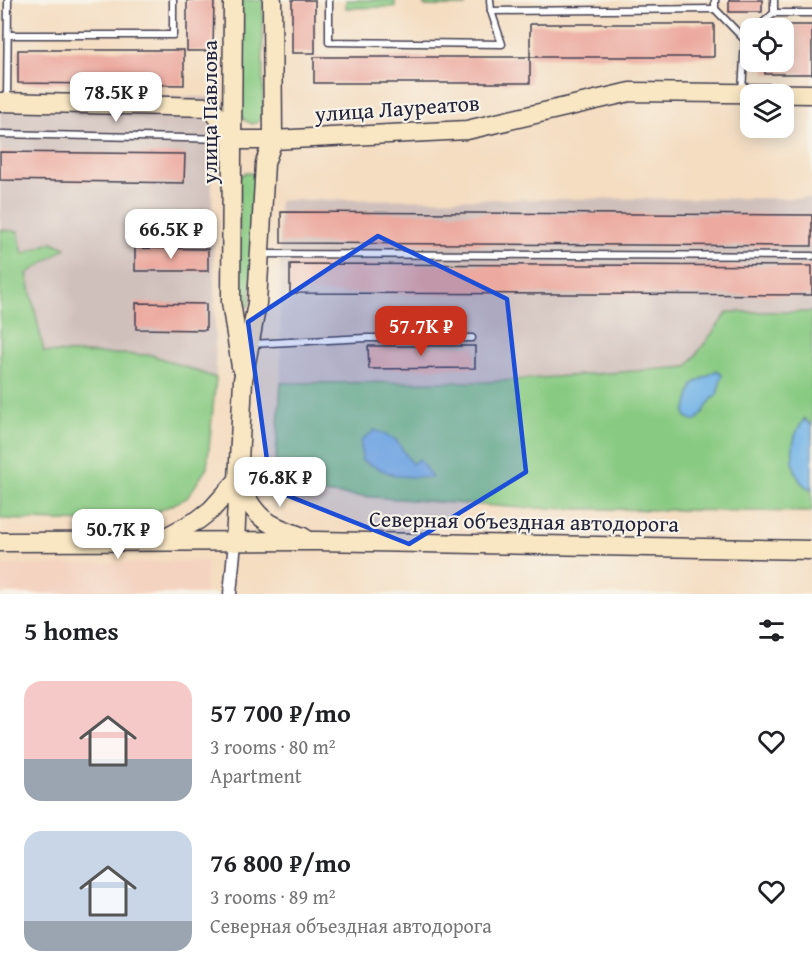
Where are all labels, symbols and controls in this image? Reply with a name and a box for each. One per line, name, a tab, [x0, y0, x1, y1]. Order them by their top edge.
map controls	[740, 18, 794, 138]
button: locate	[740, 18, 794, 72]
street label: улица Павлова	[193, 39, 225, 185]
pin: 78.5K ₽	[61, 72, 171, 123]
text: 78.5K ₽	[84, 77, 148, 106]
button: layers	[740, 84, 794, 138]
street label: улица Лауреатов	[313, 86, 480, 130]
pin: 66.5K ₽	[116, 209, 226, 260]
text: 66.5K ₽	[139, 214, 203, 243]
pin: 57.7K ₽	[366, 306, 476, 357]
text: 57.7K ₽	[389, 311, 453, 340]
pin: 76.8K ₽	[225, 457, 335, 508]
text: 76.8K ₽	[248, 462, 312, 491]
street label: Северная объездная автодорога	[369, 502, 680, 540]
pin: 50.7K ₽	[63, 509, 173, 560]
text: 50.7K ₽	[86, 514, 150, 543]
text: 5 homes	[24, 611, 119, 650]
icon: filters	[755, 614, 788, 647]
text: 57 700 ₽/mo	[210, 693, 351, 732]
icon: home	[72, 705, 144, 777]
icon: heart	[755, 725, 788, 758]
text: 3 rooms · 80 m²	[210, 732, 336, 761]
text: Apartment	[210, 761, 302, 790]
text: 76 800 ₽/mo	[210, 843, 351, 882]
icon: home	[72, 855, 144, 927]
icon: heart	[755, 875, 788, 908]
text: 3 rooms · 89 m²	[210, 882, 336, 911]
text: Северная объездная автодорога	[210, 911, 492, 940]

